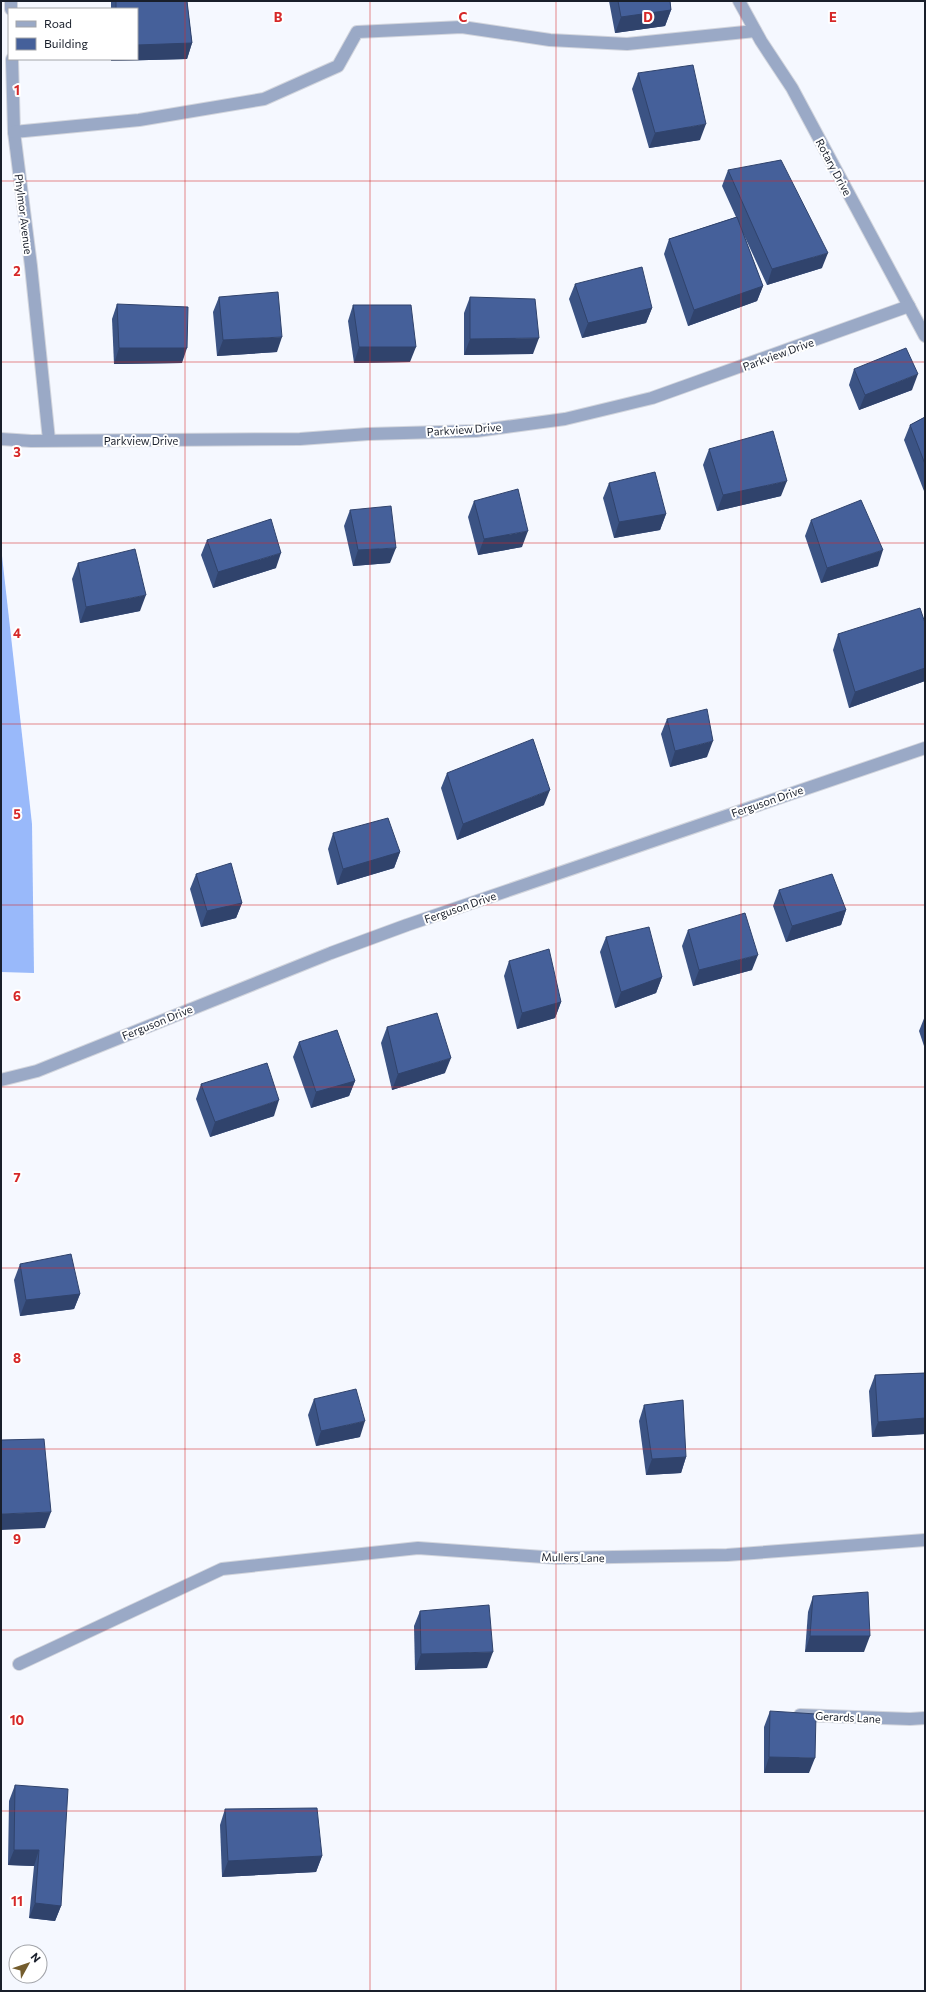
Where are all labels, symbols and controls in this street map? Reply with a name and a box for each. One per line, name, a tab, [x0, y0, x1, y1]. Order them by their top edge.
legend	[8, 8, 138, 60]
text: B	[274, 9, 283, 25]
text: C	[459, 9, 468, 25]
text: D	[643, 9, 653, 25]
text: E	[829, 9, 837, 25]
text: Road	[44, 16, 72, 30]
text: Building	[44, 36, 88, 50]
text: 1	[14, 82, 20, 98]
street label: Rotary Drive	[814, 136, 855, 198]
street label: Phylmor Avenue	[13, 173, 35, 255]
text: 2	[13, 263, 21, 279]
street label: Parkview Drive	[741, 335, 815, 373]
street label: Parkview Drive	[426, 420, 502, 438]
street label: Parkview Drive	[104, 434, 179, 447]
text: 3	[13, 444, 21, 460]
text: 4	[13, 625, 21, 641]
street label: Ferguson Drive	[729, 783, 805, 819]
text: 5	[13, 806, 21, 822]
street label: Ferguson Drive	[422, 889, 498, 925]
text: 6	[13, 988, 21, 1004]
street label: Ferguson Drive	[120, 1002, 194, 1042]
text: 7	[13, 1169, 21, 1185]
text: 8	[13, 1350, 21, 1366]
text: 9	[13, 1531, 21, 1547]
street label: Mullers Lane	[541, 1550, 605, 1564]
street label: Gerards Lane	[815, 1709, 881, 1725]
text: 10	[10, 1712, 25, 1728]
text: 11	[11, 1893, 23, 1909]
north arrow	[8, 1944, 48, 1984]
text: N	[28, 1950, 44, 1965]

